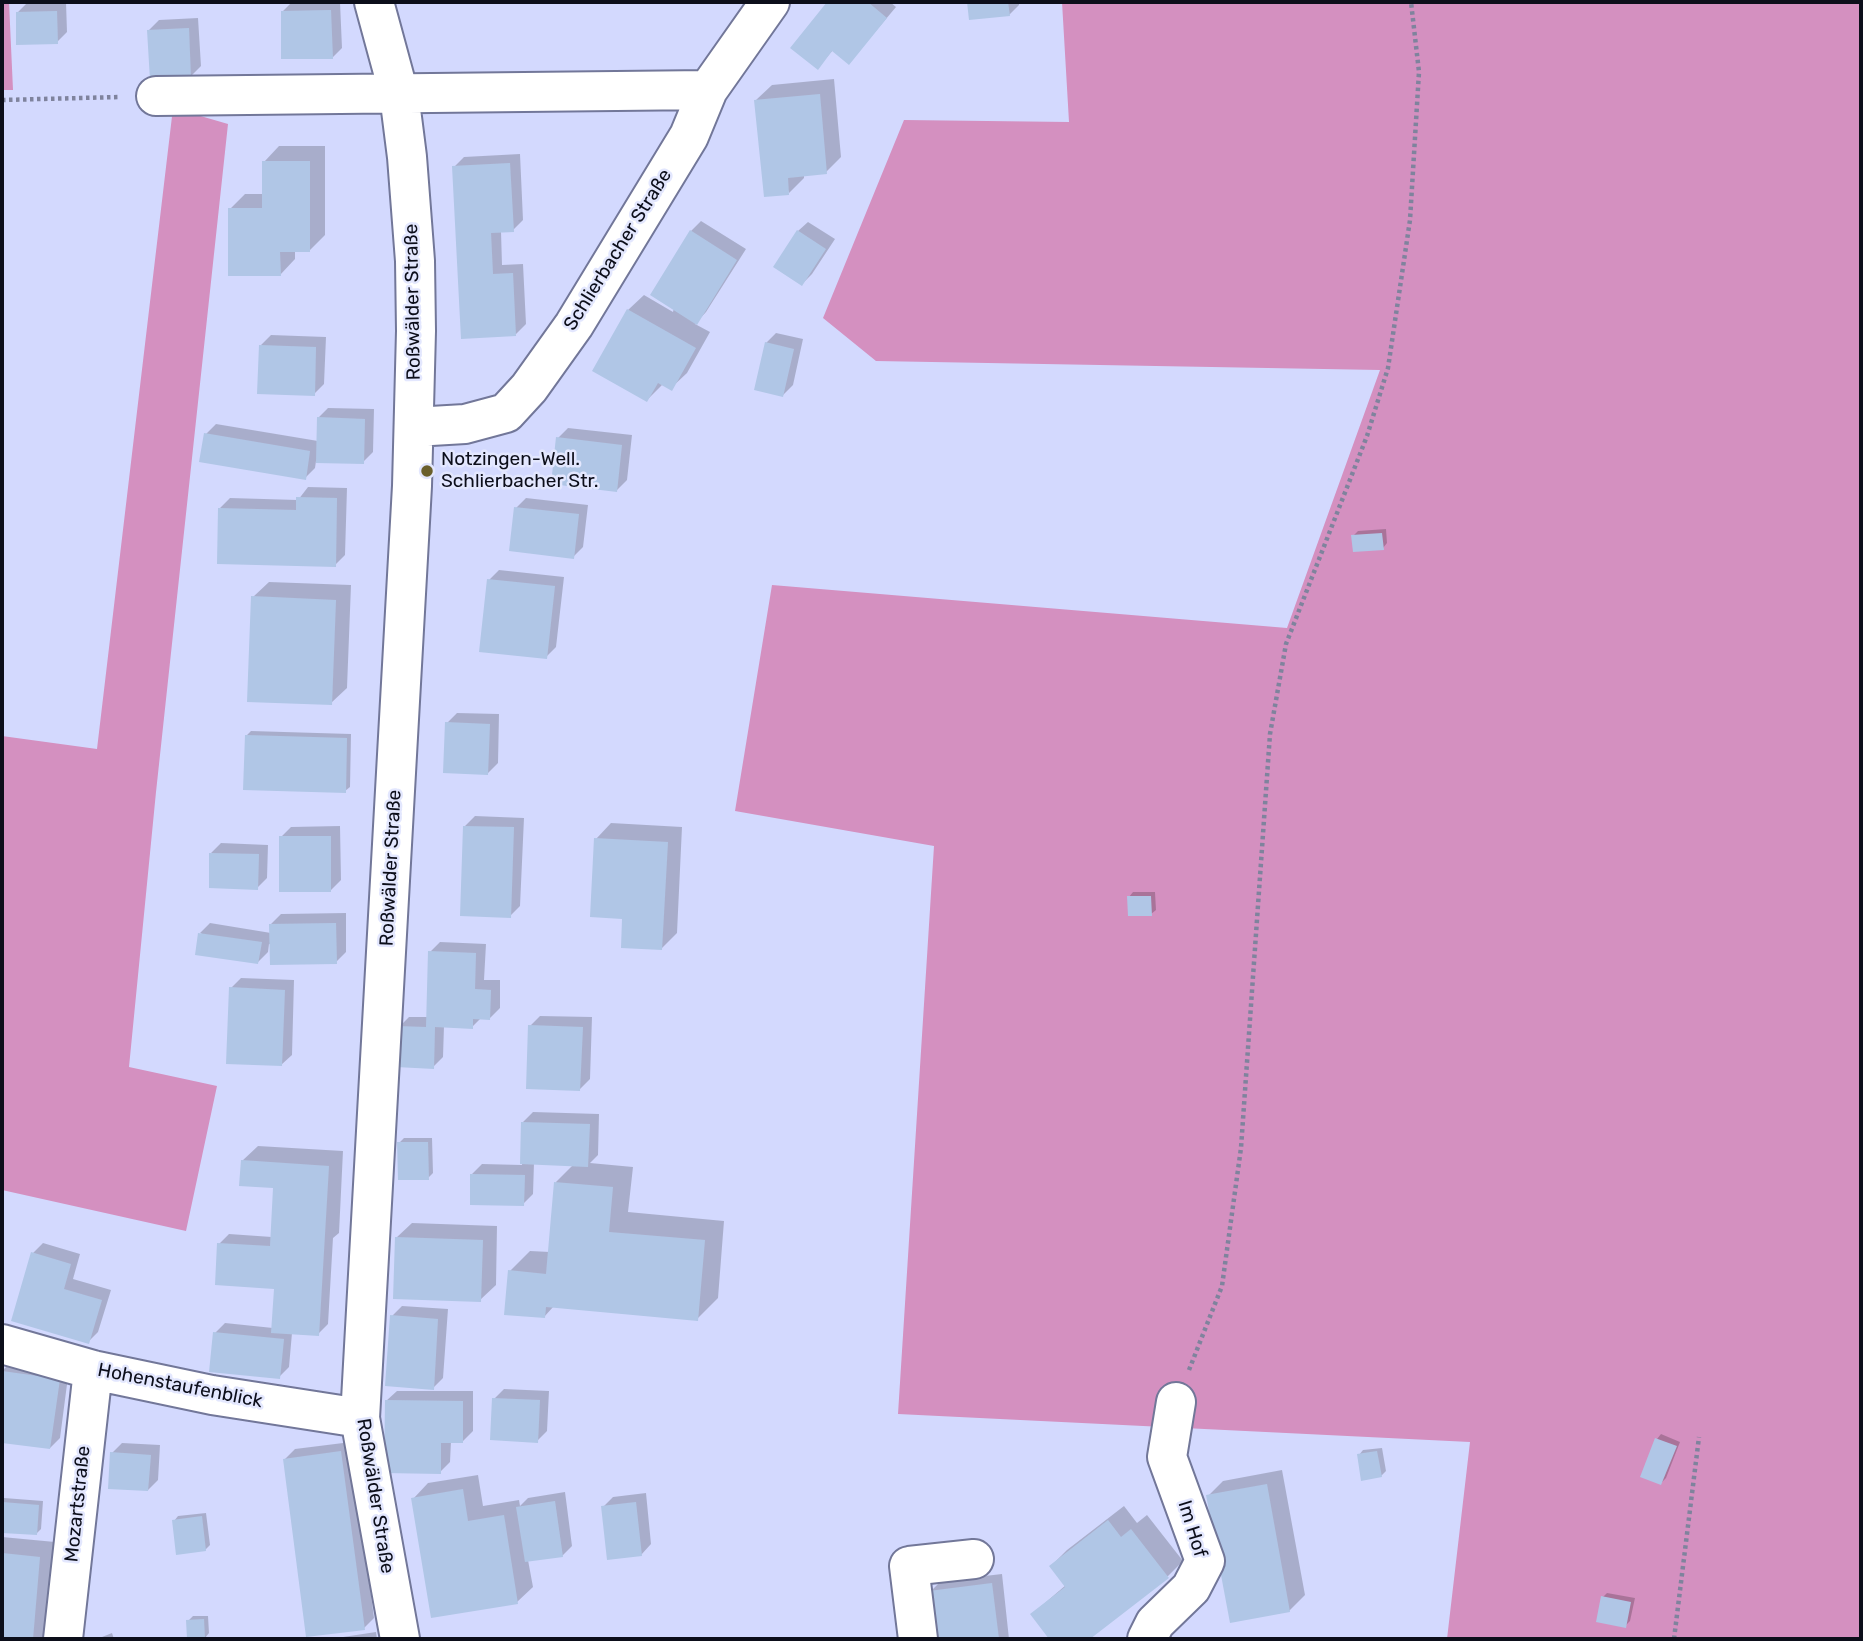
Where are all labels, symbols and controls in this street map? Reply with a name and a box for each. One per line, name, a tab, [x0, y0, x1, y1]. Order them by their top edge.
street label: Schlierbacher Straße	[559, 165, 677, 335]
street label: Roßwälder Straße	[400, 223, 426, 381]
place label: Notzingen-Well. Schlierbacher Str.	[441, 449, 599, 493]
marker: Notzingen-Well. Schlierbacher Str.	[419, 463, 435, 479]
street label: Roßwälder Straße	[376, 789, 406, 947]
street label: Hohenstaufenblick	[96, 1359, 264, 1413]
street label: Roßwälder Straße	[351, 1417, 399, 1575]
street label: Mozartstraße	[61, 1445, 95, 1563]
street label: Im Hof	[1173, 1498, 1211, 1560]

